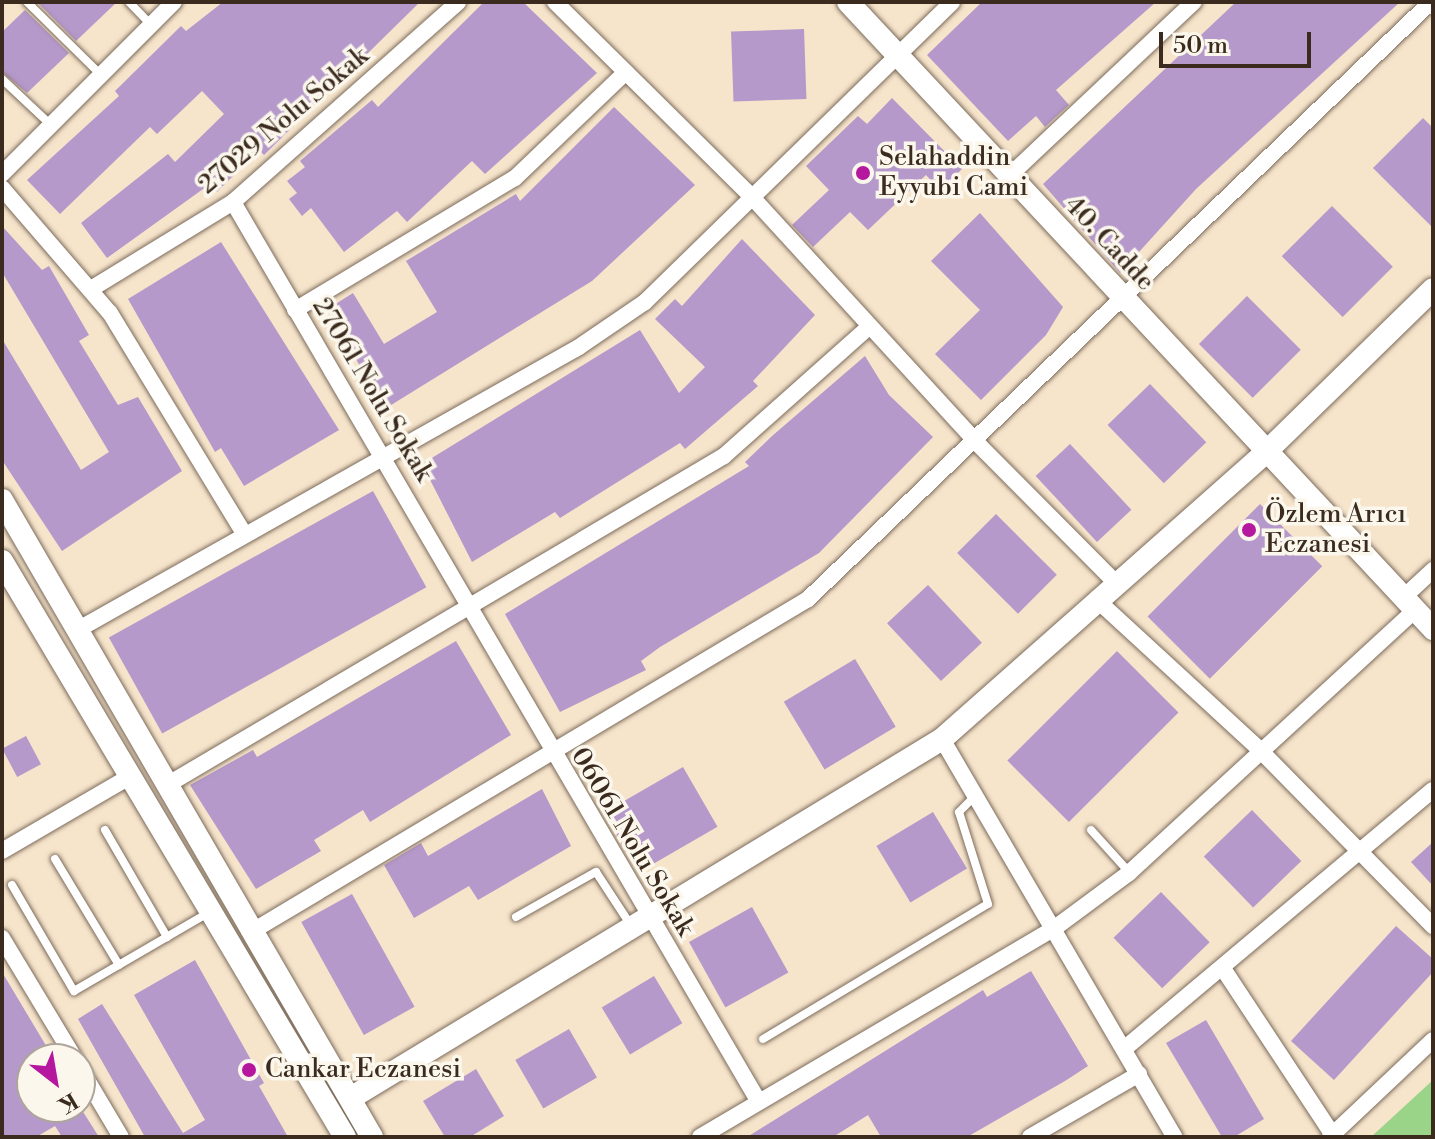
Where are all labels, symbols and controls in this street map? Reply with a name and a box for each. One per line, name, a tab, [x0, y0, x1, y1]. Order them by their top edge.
scale bar	[1163, 16, 1315, 66]
text: 50 m	[1173, 31, 1228, 61]
street label: 27029 Nolu Sokak	[193, 41, 375, 201]
place label: Selahaddin Eyyubi Cami	[879, 142, 1028, 204]
marker: Selahaddin Eyyubi Cami	[854, 164, 872, 182]
street label: 40. Cadde	[1057, 190, 1161, 298]
street label: 27061 Nolu Sokak	[305, 293, 439, 487]
place label: Özlem Arıcı Eczanesi	[1265, 499, 1406, 560]
marker: Özlem Arıcı Eczanesi	[1240, 521, 1258, 539]
street label: 06061 Nolu Sokak	[564, 742, 700, 942]
north arrow	[16, 1043, 96, 1123]
place label: Cankar Eczanesi	[265, 1054, 461, 1086]
marker: Cankar Eczanesi	[240, 1061, 258, 1079]
text: K	[53, 1086, 82, 1118]

